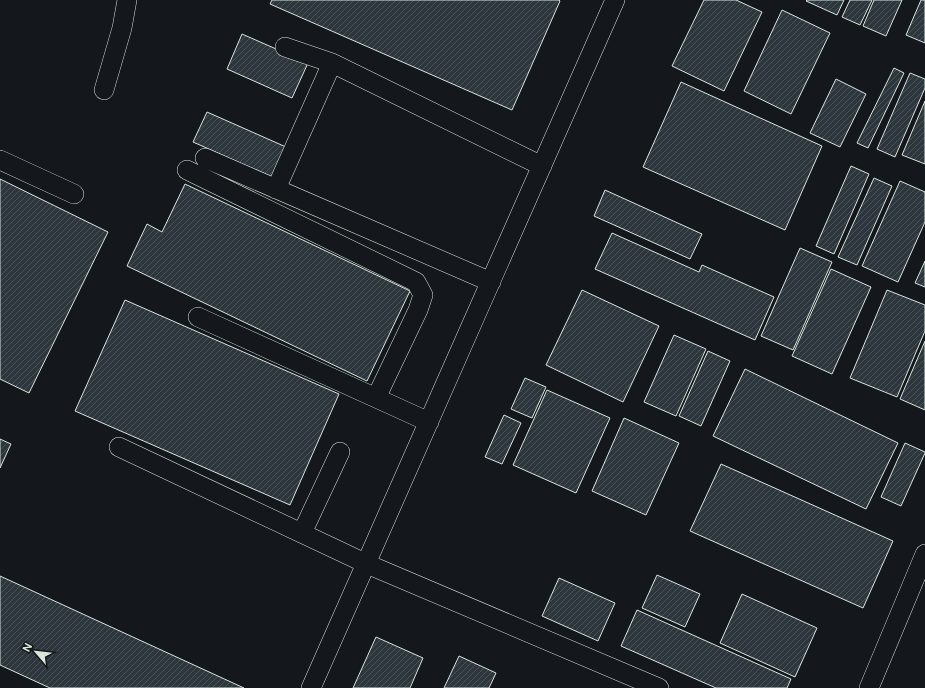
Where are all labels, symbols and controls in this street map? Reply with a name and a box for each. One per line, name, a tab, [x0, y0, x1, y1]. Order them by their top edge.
north arrow	[16, 632, 56, 672]
text: N	[19, 640, 35, 654]

